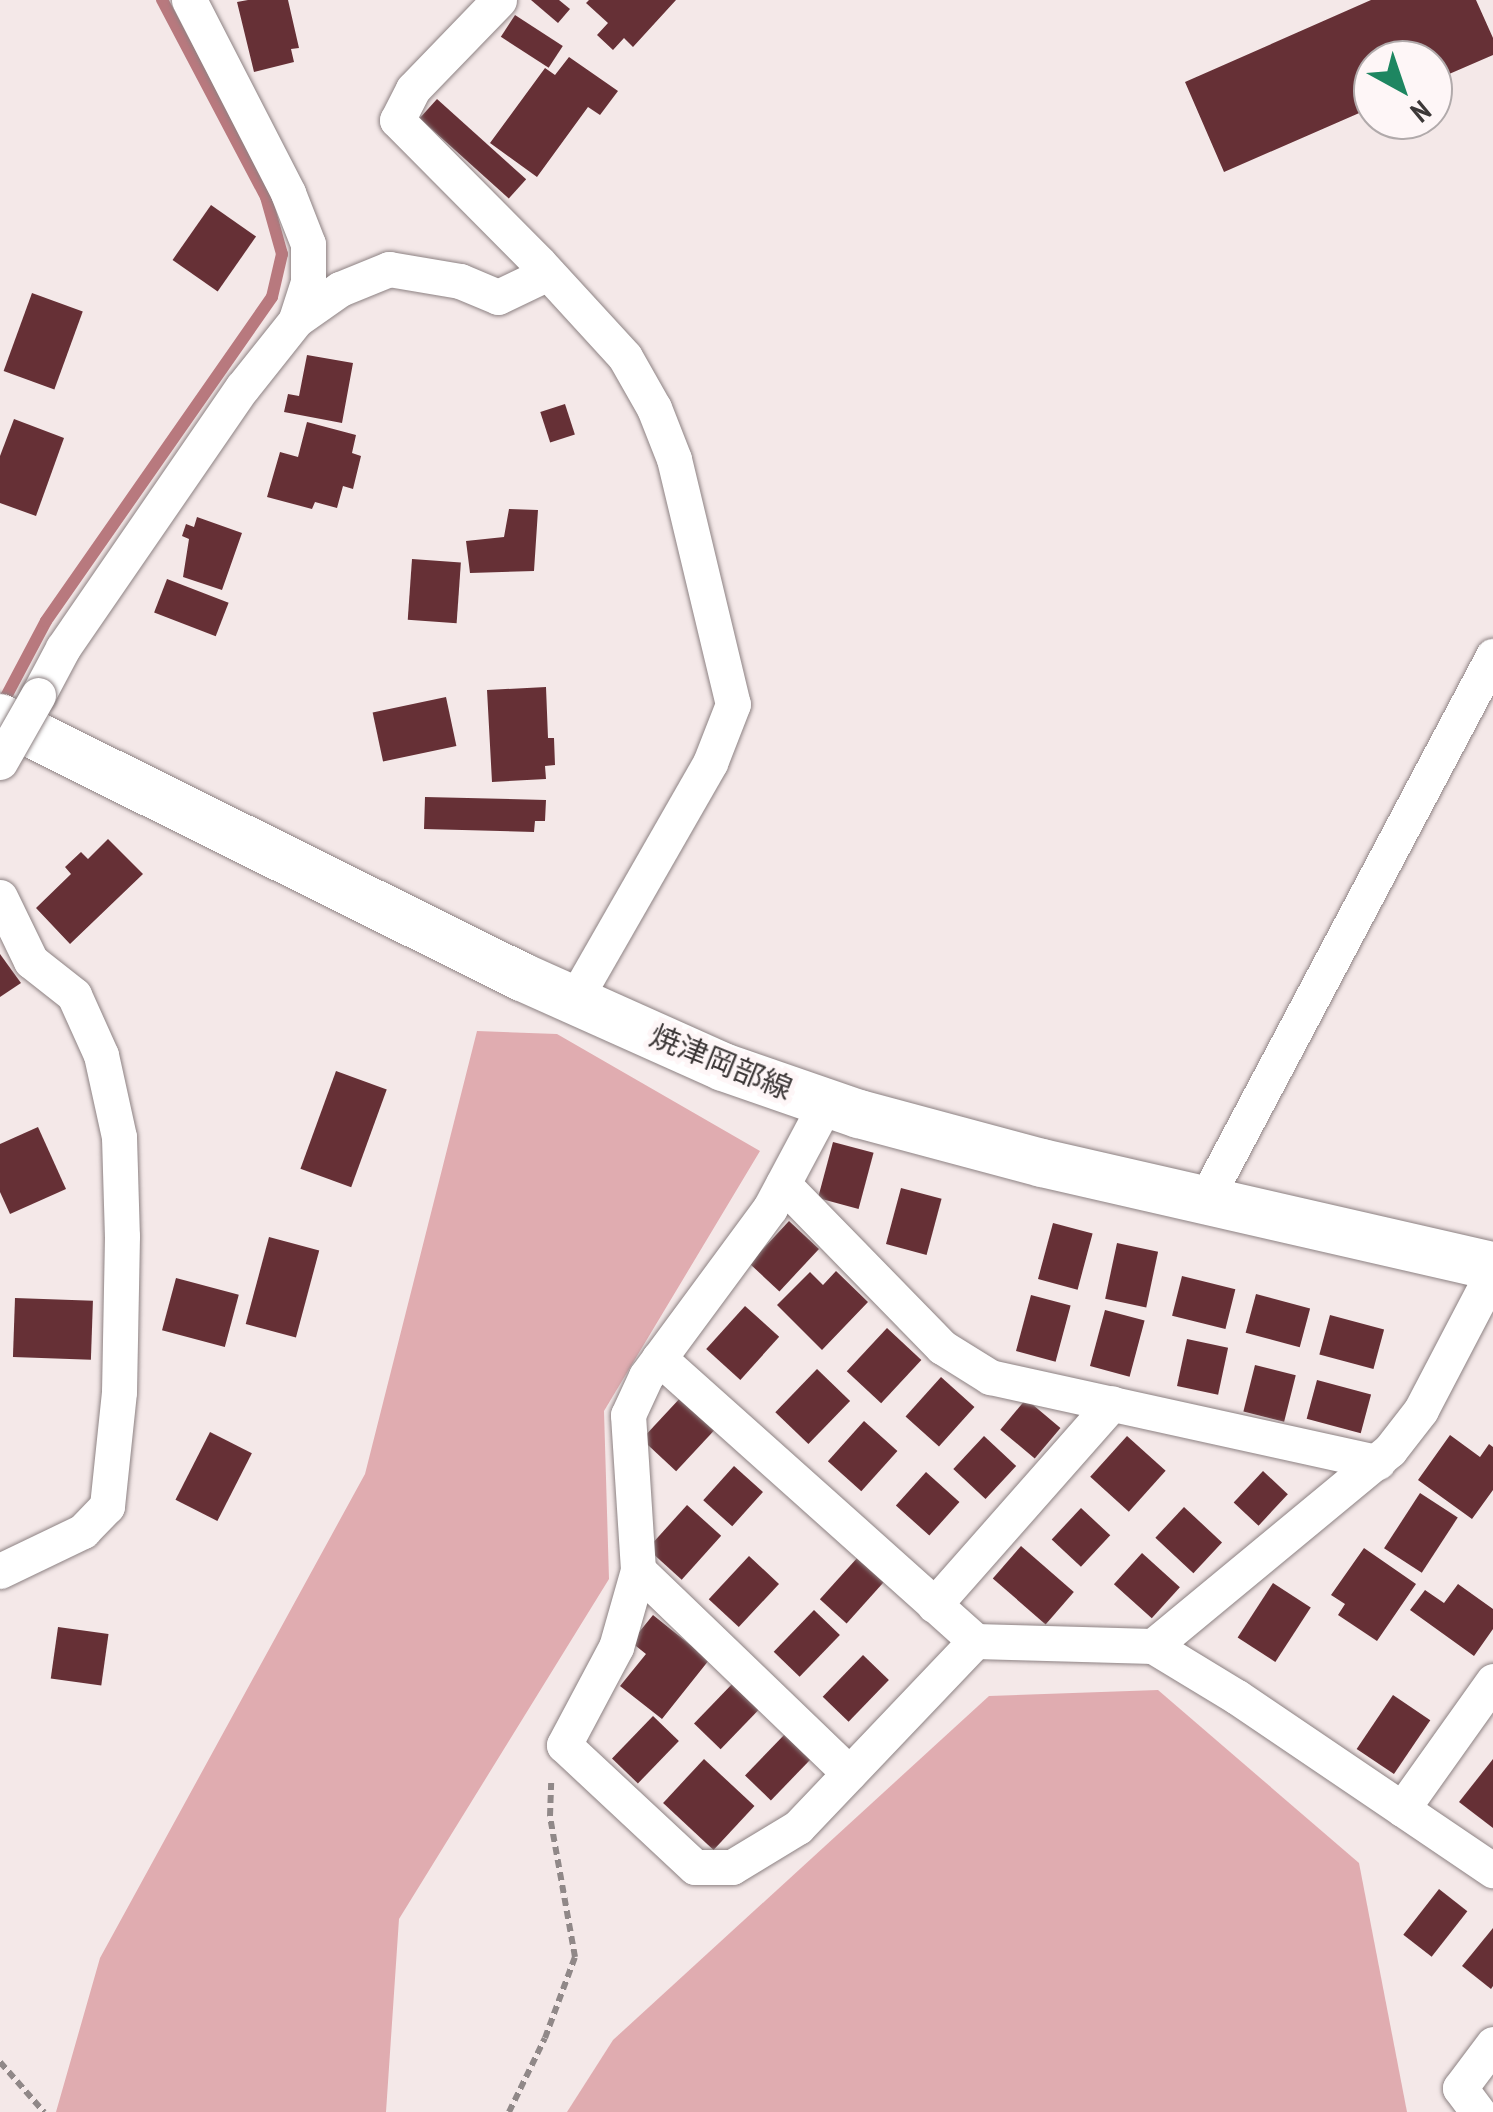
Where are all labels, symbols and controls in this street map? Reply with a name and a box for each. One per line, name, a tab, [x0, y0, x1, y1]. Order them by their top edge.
north arrow	[1353, 40, 1453, 140]
text: N	[1404, 93, 1439, 131]
street label: 焼津岡部線	[645, 1017, 797, 1107]

